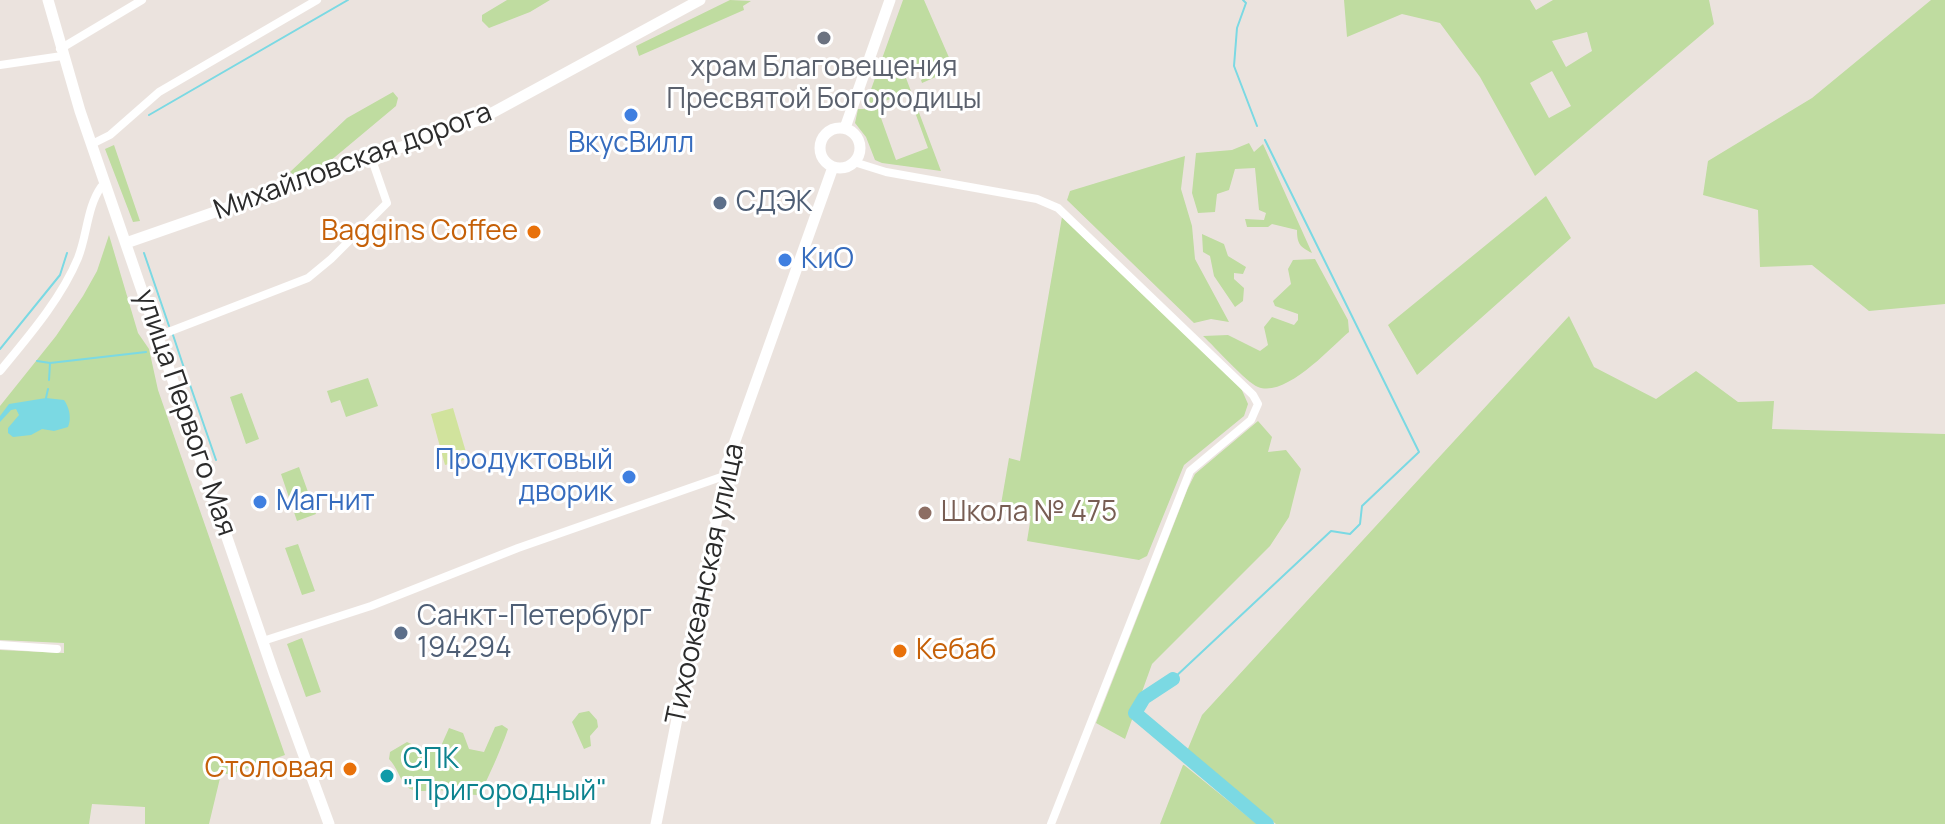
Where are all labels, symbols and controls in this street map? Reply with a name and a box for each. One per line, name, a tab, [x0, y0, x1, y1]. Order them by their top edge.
marker: храм Благовещения Пресвятой Богородицы	[815, 29, 833, 47]
place label: храм Благовещения Пресвятой Богородицы	[667, 51, 981, 117]
street label: Михайловская дорога	[209, 96, 497, 228]
marker: ВкусВилл	[622, 106, 640, 124]
place label: ВкусВилл	[568, 127, 694, 161]
place label: СДЭК	[736, 186, 812, 220]
marker: СДЭК	[711, 194, 729, 212]
place label: Baggins Coffee	[321, 215, 518, 249]
marker: Baggins Coffee	[525, 223, 543, 241]
place label: КиО	[801, 243, 854, 277]
marker: КиО	[776, 251, 794, 269]
street label: улица Первого Мая	[127, 286, 243, 540]
street label: Тихоокеанская улица	[660, 440, 752, 728]
place label: Продуктовый дворик	[435, 444, 613, 510]
marker: Продуктовый дворик	[620, 468, 638, 486]
place label: Магнит	[276, 485, 375, 519]
marker: Магнит	[251, 493, 269, 511]
place label: Школа № 475	[941, 496, 1117, 530]
marker: Школа № 475	[916, 504, 934, 522]
place label: Санкт-Петербург 194294	[417, 600, 652, 666]
marker: Санкт-Петербург 194294	[392, 624, 410, 642]
place label: Кебаб	[916, 634, 996, 668]
marker: Кебаб	[891, 642, 909, 660]
place label: СПК "Пригородный"	[403, 743, 607, 809]
place label: Столовая	[205, 752, 334, 786]
marker: Столовая	[341, 760, 359, 778]
marker: СПК "Пригородный"	[378, 767, 396, 785]

